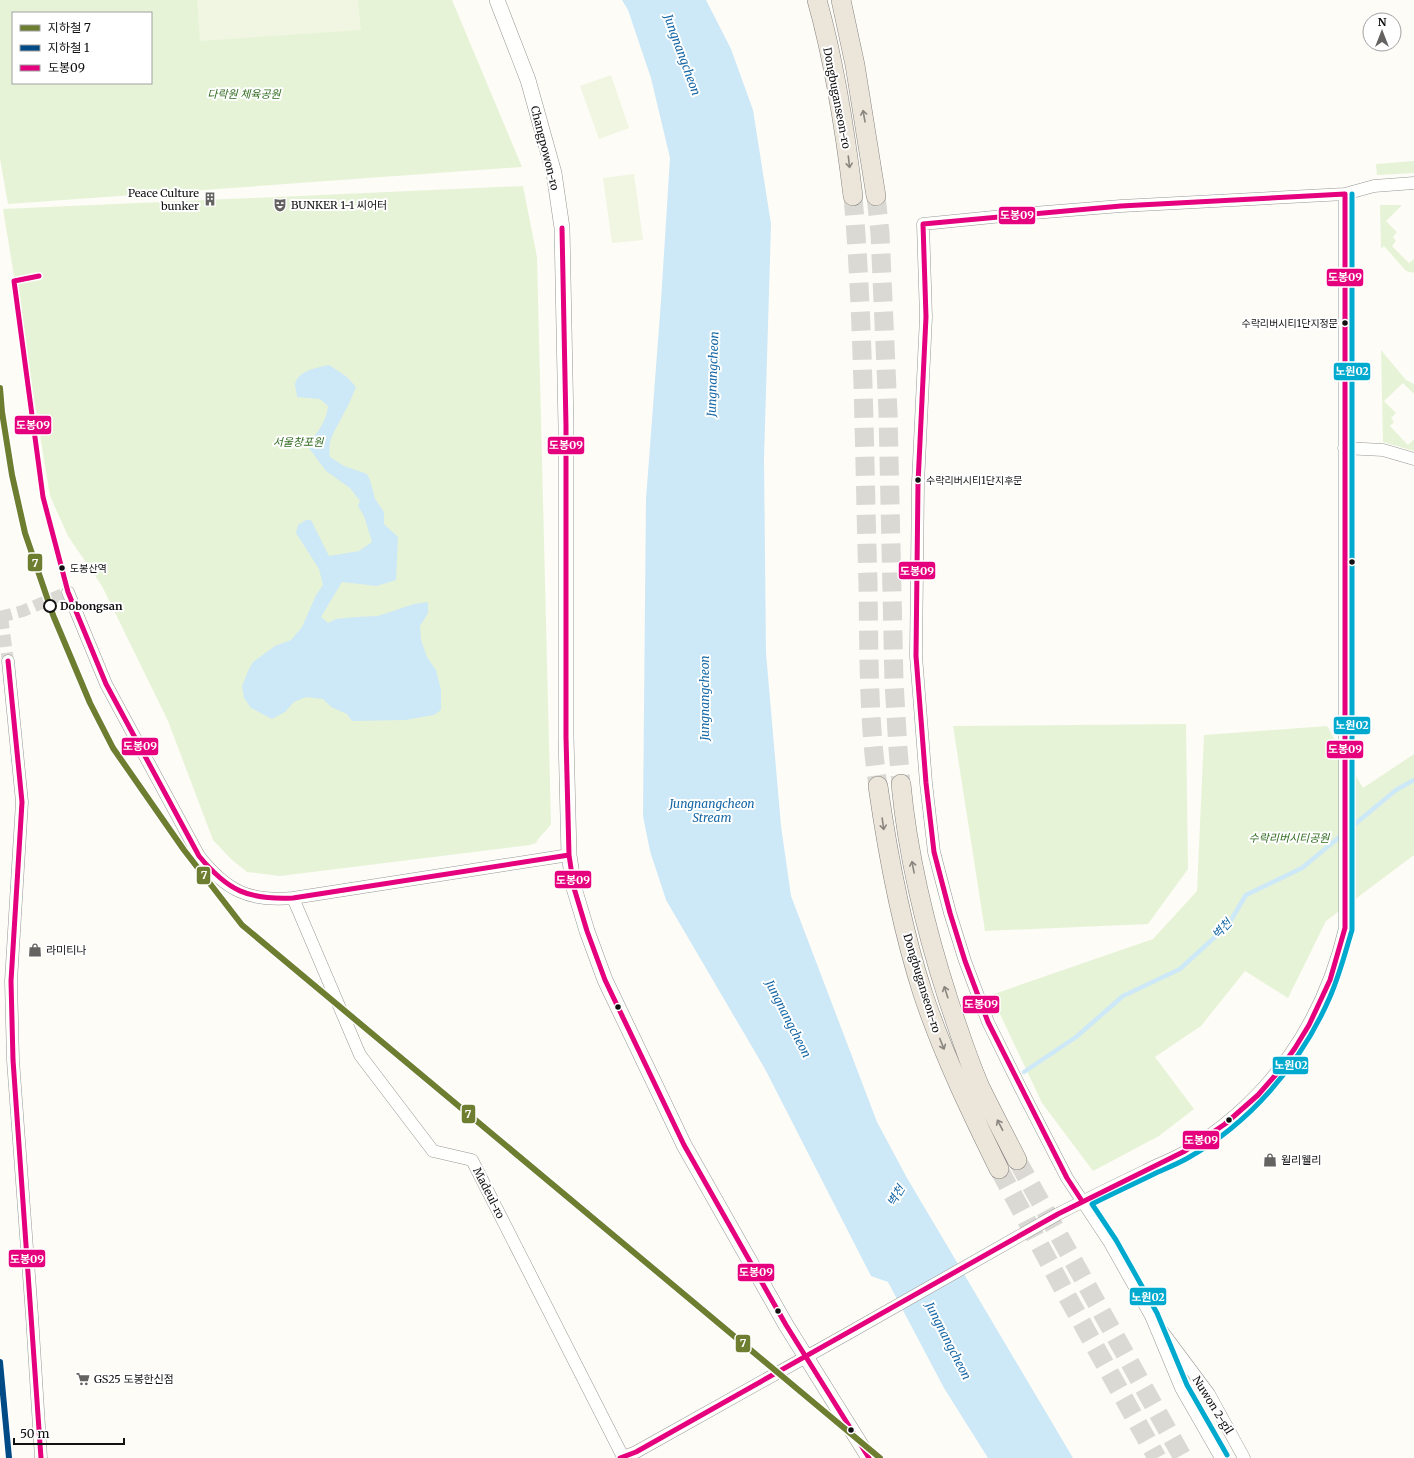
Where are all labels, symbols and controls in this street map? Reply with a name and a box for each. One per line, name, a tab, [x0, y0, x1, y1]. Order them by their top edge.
water label: Jungnangcheon	[660, 10, 704, 97]
legend	[12, 12, 152, 84]
north arrow	[1362, 12, 1402, 52]
text: N	[1378, 15, 1387, 29]
text: 지하철 7	[48, 20, 91, 35]
text: 지하철 1	[48, 40, 90, 55]
street label: Dongbuganseon-ro	[820, 46, 854, 150]
text: 도봉09	[48, 60, 85, 75]
park label: 다락원 체육공원	[207, 87, 282, 101]
street label: Changpowon-ro	[528, 104, 562, 192]
one-way arrow	[860, 109, 868, 122]
one-way arrow	[845, 155, 853, 168]
place label: Peace Culture bunker	[128, 186, 199, 213]
building icon: Peace Culture bunker	[202, 191, 218, 207]
theatre icon: BUNKER 1-1 씨어터	[272, 197, 288, 213]
place label: BUNKER 1-1 씨어터	[291, 198, 387, 212]
line badge: 도봉09	[998, 206, 1036, 225]
text: 도봉09	[1000, 208, 1034, 222]
line badge: 도봉09	[1326, 268, 1364, 287]
text: 도봉09	[1328, 270, 1362, 284]
place label: 수락리버시티1단지정문	[1241, 317, 1338, 330]
marker: 수락리버시티1단지정문	[1340, 318, 1350, 328]
water label: Jungnangcheon	[703, 331, 721, 419]
line badge: 노원02	[1333, 362, 1371, 381]
text: 노원02	[1335, 364, 1369, 378]
line badge: 도봉09	[14, 415, 52, 435]
text: 도봉09	[16, 418, 50, 432]
park label: 서울창포원	[273, 435, 324, 449]
line badge: 도봉09	[547, 436, 585, 455]
text: 도봉09	[549, 438, 583, 452]
place label: 수락리버시티1단지후문	[926, 474, 1023, 487]
marker: 수락리버시티1단지후문	[913, 475, 923, 485]
line badge: 7	[27, 553, 43, 572]
text: 7	[32, 556, 39, 570]
unlabelled marker	[1347, 557, 1357, 567]
line badge: 도봉09	[898, 561, 936, 580]
place label: 도봉산역	[70, 562, 107, 575]
marker: 도봉산역	[57, 563, 67, 573]
text: 도봉09	[900, 564, 934, 578]
marker: Dobongsan	[43, 599, 57, 613]
place label: Dobongsan	[60, 599, 123, 613]
water label: Jungnangcheon	[697, 655, 712, 743]
line badge: 노원02	[1333, 716, 1371, 735]
text: 노원02	[1335, 718, 1369, 732]
line badge: 도봉09	[121, 737, 159, 756]
text: 도봉09	[123, 739, 157, 753]
line badge: 도봉09	[1326, 740, 1364, 759]
text: 도봉09	[1328, 742, 1362, 756]
water label: Jungnangcheon Stream	[667, 796, 755, 825]
one-way arrow	[880, 817, 887, 830]
park label: 수락리버시티공원	[1249, 831, 1330, 845]
one-way arrow	[909, 860, 917, 873]
line badge: 7	[196, 866, 211, 885]
text: 7	[201, 868, 208, 882]
line badge: 도봉09	[554, 870, 592, 889]
text: 도봉09	[556, 873, 590, 887]
water label: 벽천	[1209, 914, 1236, 942]
street label: Dongbuganseon-ro	[900, 932, 944, 1035]
shop icon: 라미티나	[27, 942, 43, 958]
place label: 라미티나	[46, 943, 86, 957]
water label: Jungnangcheon	[762, 976, 814, 1060]
one-way arrow	[942, 986, 949, 999]
line badge: 도봉09	[962, 995, 1000, 1014]
text: 도봉09	[964, 997, 998, 1011]
unlabelled marker	[613, 1002, 623, 1012]
one-way arrow	[938, 1038, 946, 1050]
line badge: 노원02	[1272, 1056, 1309, 1075]
text: 노원02	[1274, 1058, 1308, 1072]
line badge: 7	[461, 1104, 476, 1124]
text: 7	[465, 1107, 472, 1121]
unlabelled marker	[1224, 1115, 1234, 1125]
one-way arrow	[996, 1120, 1003, 1132]
line badge: 도봉09	[1182, 1130, 1220, 1150]
text: 도봉09	[1184, 1133, 1218, 1147]
shop icon: 윌리웰리	[1262, 1152, 1278, 1168]
place label: 윌리웰리	[1281, 1153, 1321, 1167]
street label: Madeul-ro	[470, 1165, 508, 1221]
water label: 벽천	[883, 1181, 909, 1209]
line badge: 도봉09	[8, 1249, 46, 1268]
text: 도봉09	[10, 1252, 44, 1266]
line badge: 도봉09	[737, 1263, 775, 1282]
text: 도봉09	[739, 1265, 773, 1279]
line badge: 노원02	[1129, 1287, 1167, 1306]
text: 노원02	[1131, 1290, 1165, 1304]
water label: Jungnangcheon	[922, 1298, 974, 1382]
unlabelled marker	[773, 1306, 783, 1316]
line badge: 7	[735, 1334, 751, 1353]
text: 7	[740, 1336, 747, 1350]
supermarket icon: GS25 도봉한신점	[75, 1371, 91, 1387]
place label: GS25 도봉한신점	[94, 1372, 174, 1386]
street label: Nuwon 2-gil	[1190, 1373, 1237, 1437]
scale bar	[14, 1420, 124, 1446]
unlabelled marker	[846, 1425, 856, 1435]
text: 50 m	[20, 1426, 49, 1441]

